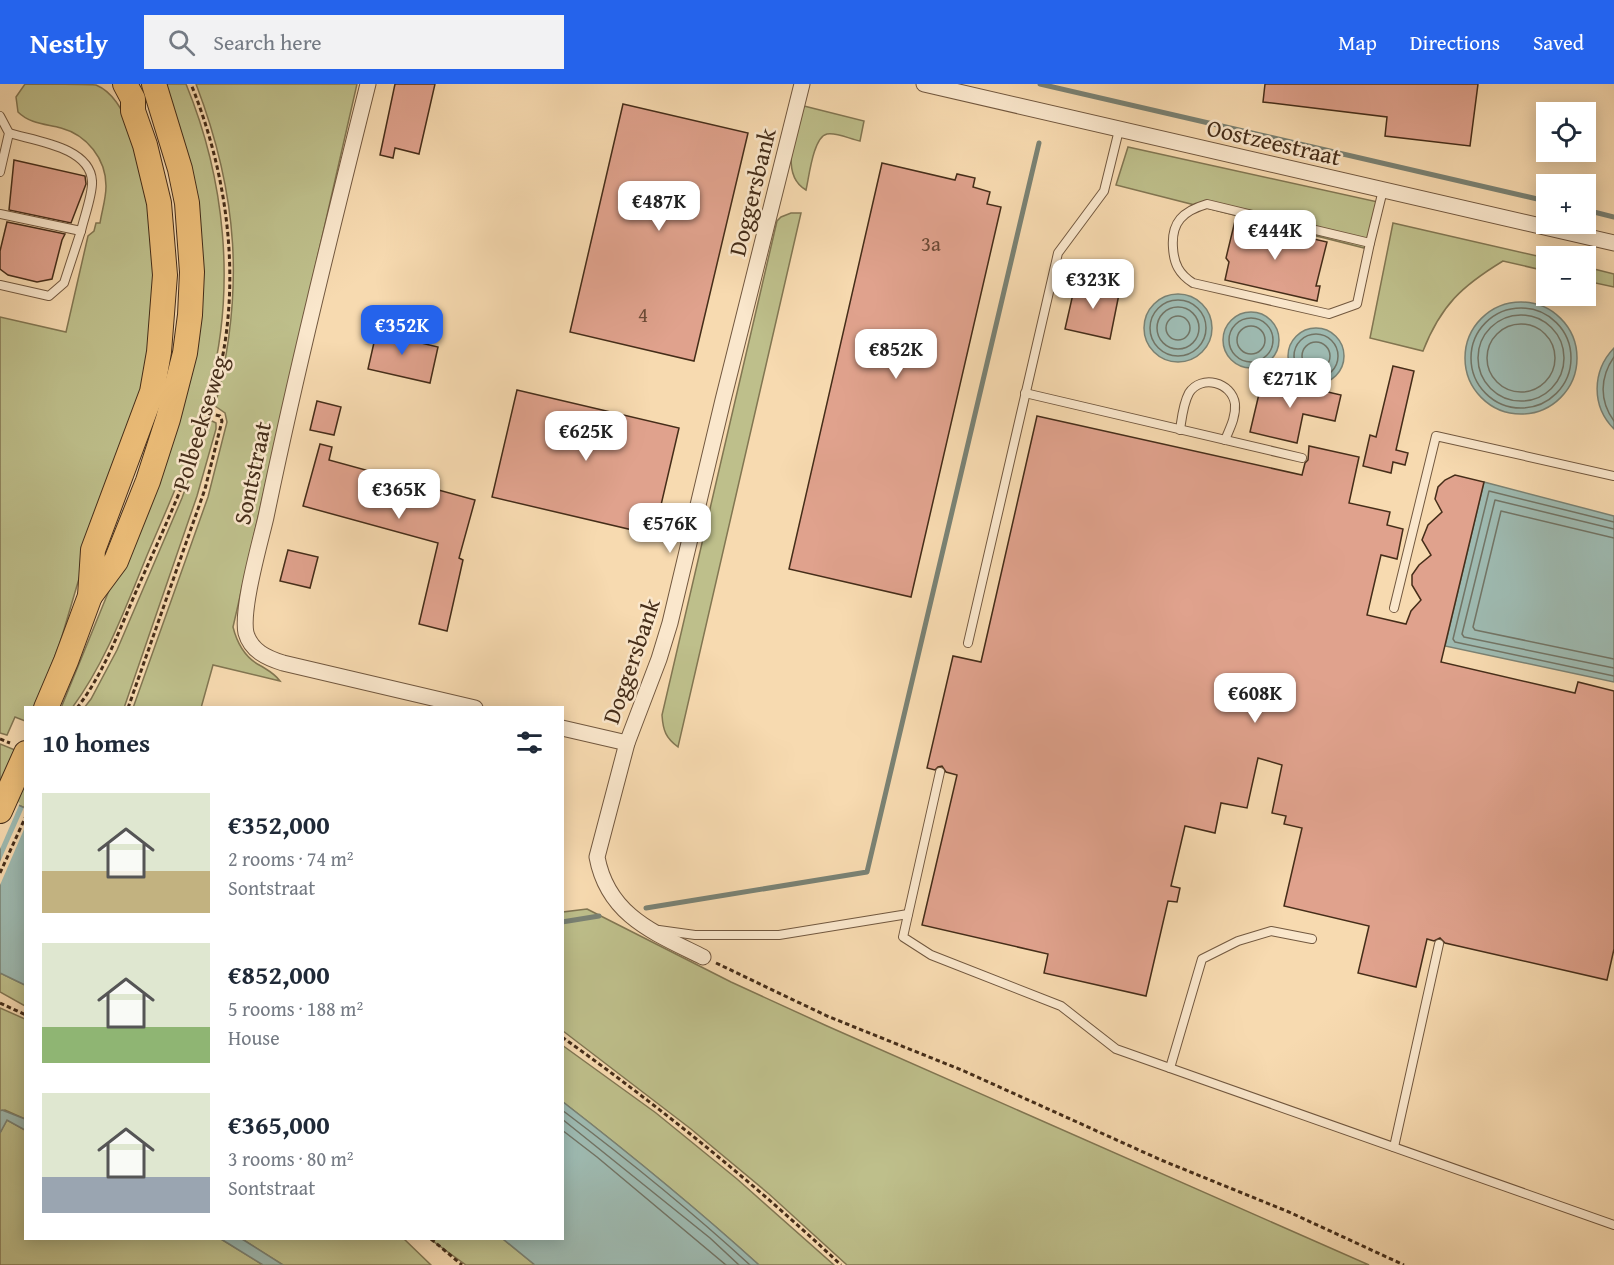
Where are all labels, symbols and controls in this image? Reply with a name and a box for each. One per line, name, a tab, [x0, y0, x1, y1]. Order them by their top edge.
search box	[144, 15, 564, 69]
text: Nestly	[30, 22, 108, 63]
icon: search	[165, 26, 198, 59]
text: Search here	[213, 26, 322, 58]
text: Map	[1338, 27, 1377, 58]
text: Directions	[1410, 27, 1500, 58]
text: Saved	[1533, 27, 1584, 58]
map controls	[1536, 102, 1596, 306]
button: locate	[1536, 102, 1596, 162]
street label: Oostzeestraat	[1203, 110, 1345, 175]
street label: Doggersbank	[719, 124, 785, 260]
button: +	[1536, 174, 1596, 234]
pin: €487K	[617, 181, 701, 232]
text: €487K	[632, 186, 686, 215]
pin: €444K	[1233, 210, 1317, 261]
text: €444K	[1248, 215, 1302, 244]
house number: 3a	[921, 228, 941, 259]
button: −	[1536, 246, 1596, 306]
pin: €323K	[1051, 259, 1135, 310]
text: €323K	[1066, 264, 1120, 293]
house number: 4	[638, 299, 648, 330]
pin: €352K	[360, 305, 444, 356]
text: €352K	[375, 310, 429, 339]
pin: €852K	[854, 329, 938, 380]
text: €852K	[869, 334, 923, 363]
street label: Polbeekseweg	[163, 351, 237, 495]
pin: €271K	[1248, 358, 1332, 409]
text: €271K	[1263, 363, 1317, 392]
pin: €625K	[544, 411, 628, 462]
text: €625K	[559, 416, 613, 445]
street label: Sontstraat	[224, 418, 280, 528]
pin: €365K	[357, 469, 441, 520]
text: €365K	[372, 474, 426, 503]
pin: €576K	[628, 503, 712, 554]
text: €576K	[643, 508, 697, 537]
street label: Doggersbank	[593, 593, 669, 729]
pin: €608K	[1213, 673, 1297, 724]
text: €608K	[1228, 678, 1282, 707]
text: 10 homes	[42, 723, 150, 762]
icon: filters	[513, 726, 546, 759]
text: €352,000	[228, 805, 330, 844]
icon: home	[90, 817, 162, 889]
text: 2 rooms · 74 m²	[228, 844, 354, 873]
text: Sontstraat	[228, 873, 315, 902]
text: €852,000	[228, 955, 330, 994]
icon: home	[90, 967, 162, 1039]
text: 5 rooms · 188 m²	[228, 994, 363, 1023]
text: House	[228, 1023, 280, 1052]
text: €365,000	[228, 1105, 330, 1144]
icon: home	[90, 1117, 162, 1189]
text: 3 rooms · 80 m²	[228, 1144, 354, 1173]
text: Sontstraat	[228, 1173, 315, 1202]

